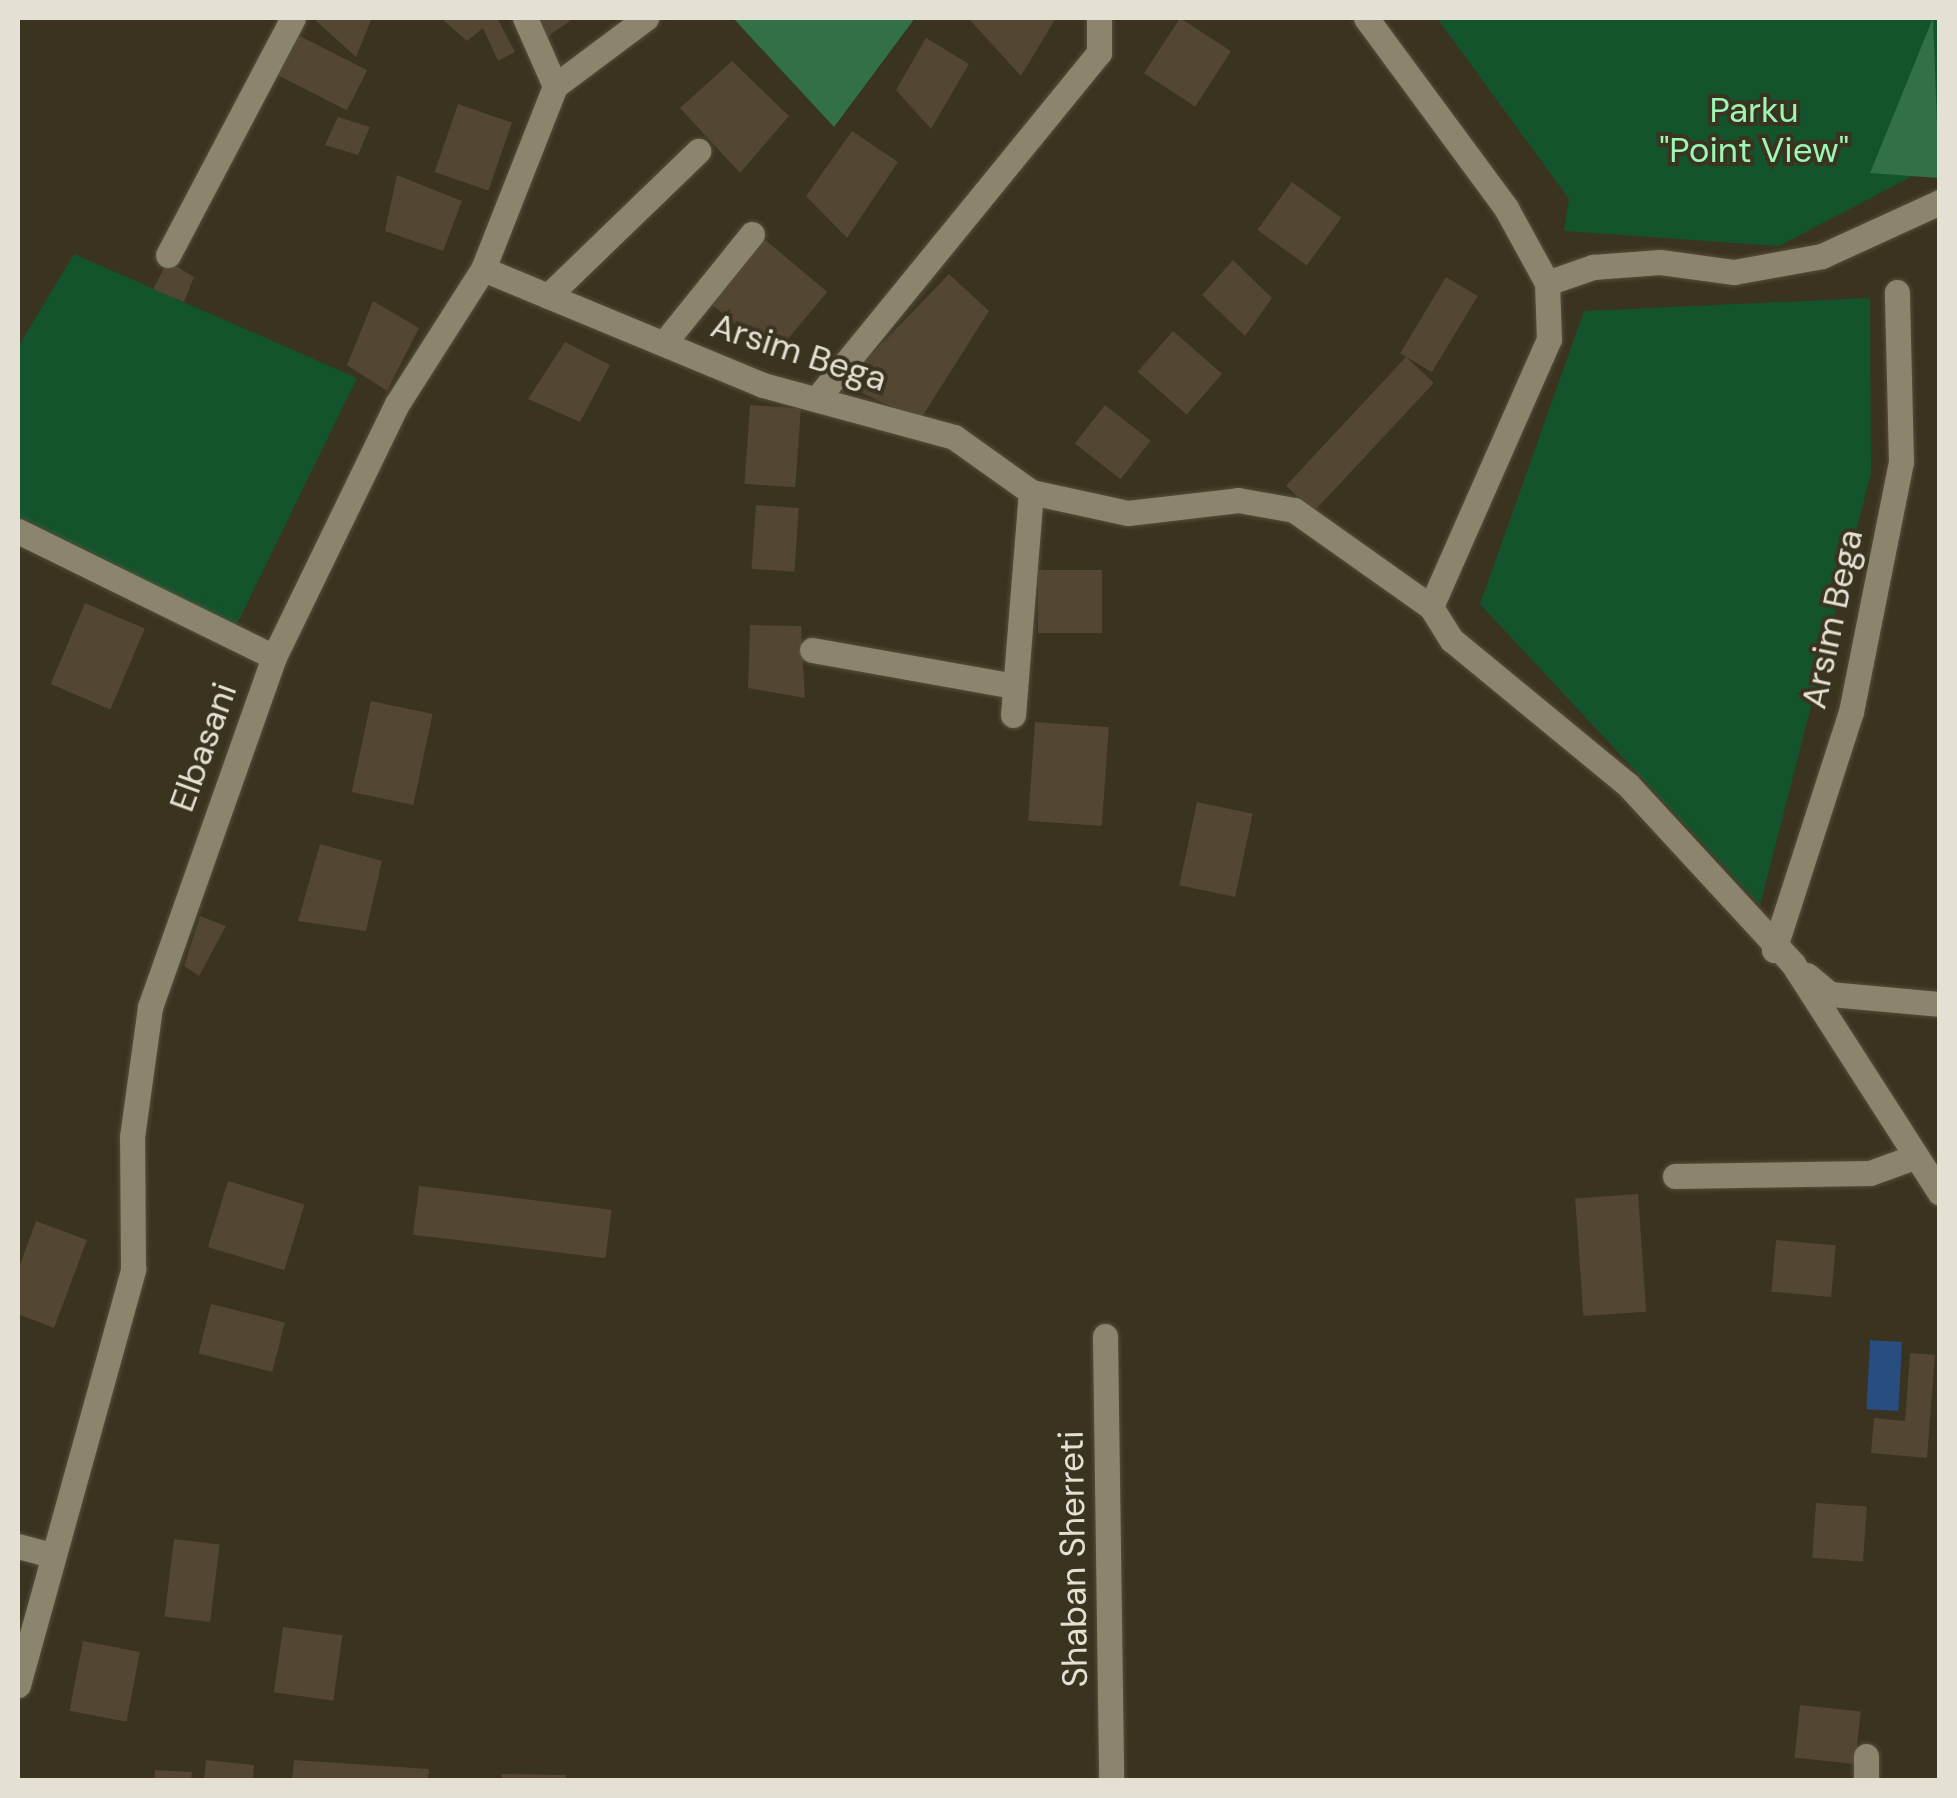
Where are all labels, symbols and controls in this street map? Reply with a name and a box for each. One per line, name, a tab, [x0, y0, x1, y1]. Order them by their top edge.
park label: Parku "Point View"	[1659, 89, 1849, 171]
street label: Arsim Bega	[706, 304, 892, 400]
street label: Arsim Bega	[1793, 526, 1871, 712]
street label: Elbasani	[160, 677, 246, 817]
street label: Shaban Sherreti	[1050, 1430, 1096, 1688]

